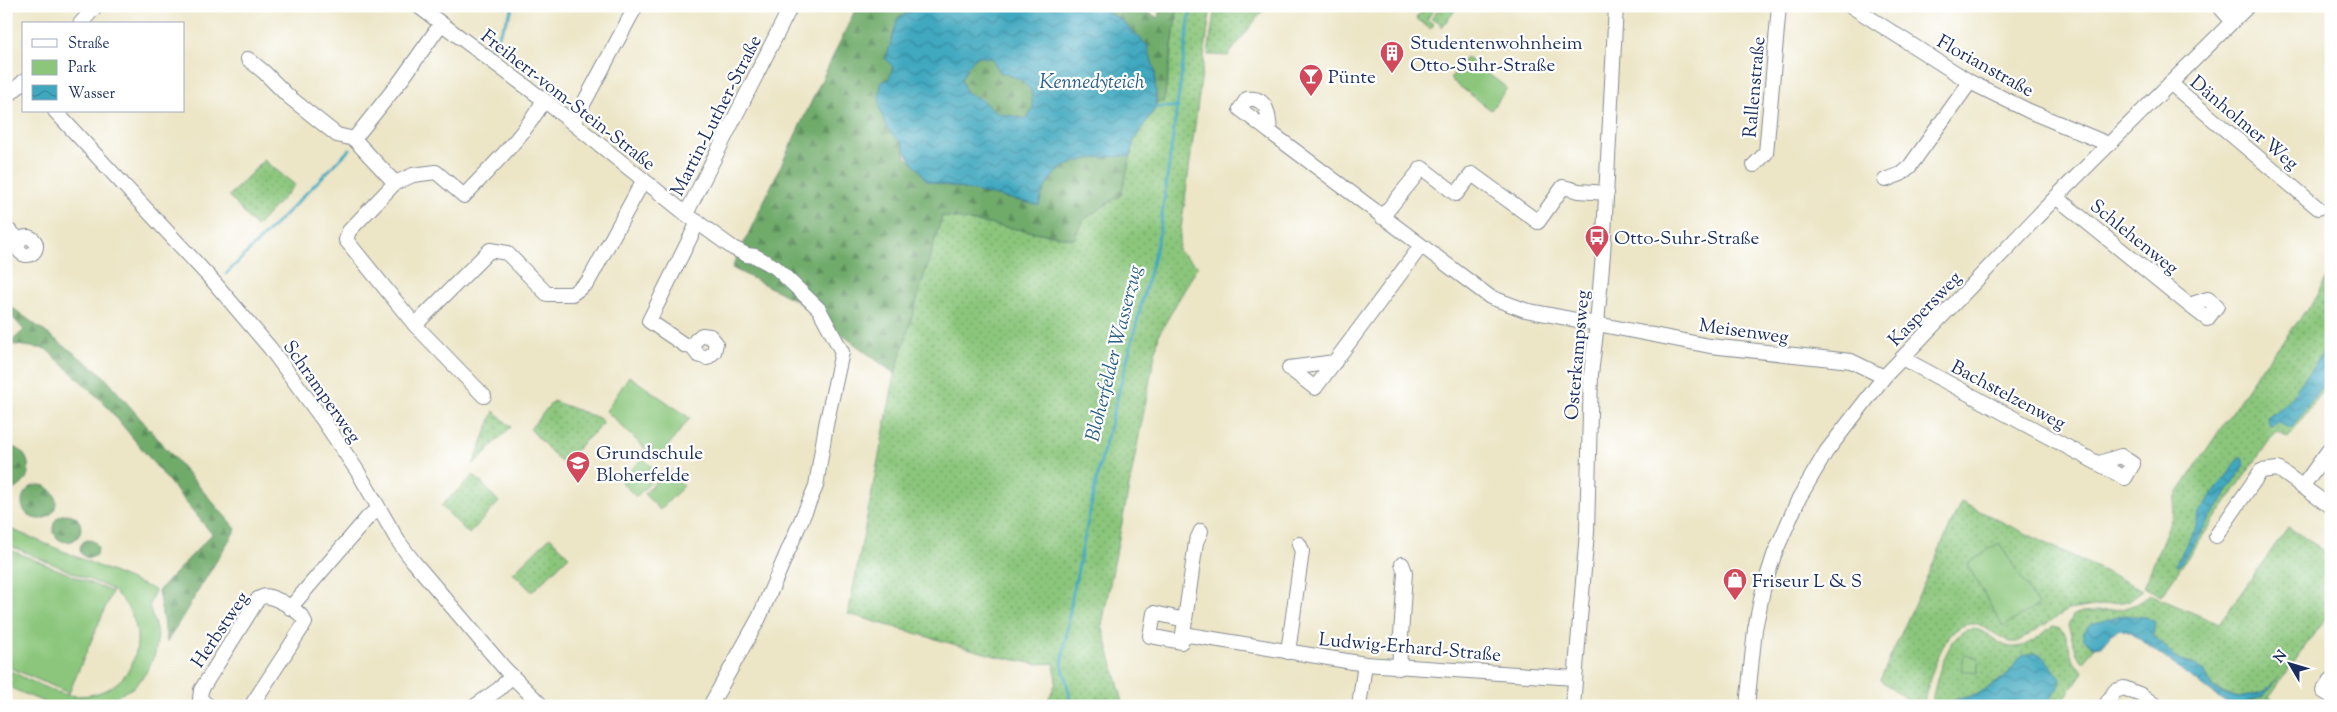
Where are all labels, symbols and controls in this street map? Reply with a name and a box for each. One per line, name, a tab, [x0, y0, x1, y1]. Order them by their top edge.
legend	[22, 22, 185, 112]
street label: Freiherr-vom-Stein-Straße	[474, 24, 661, 178]
street label: Florianstraße	[1931, 29, 2038, 105]
street label: Martin-Luther-Straße	[665, 31, 770, 201]
place label: Studentenwohnheim Otto-Suhr-Straße	[1410, 31, 1583, 80]
text: Straße	[68, 34, 110, 55]
street label: Rallenstraße	[1738, 35, 1773, 139]
building icon: Studentenwohnheim Otto-Suhr-Straße	[1379, 40, 1405, 74]
text: Park	[68, 58, 97, 79]
bar icon: Pünte	[1298, 63, 1324, 97]
place label: Pünte	[1328, 65, 1376, 92]
water label: Kennedyteich	[1039, 69, 1145, 98]
street label: Dänholmer Weg	[2183, 70, 2304, 177]
text: Wasser	[68, 84, 115, 105]
street label: Schlehenweg	[2083, 194, 2184, 282]
bus stop icon: Otto-Suhr-Straße	[1584, 224, 1610, 258]
place label: Otto-Suhr-Straße	[1614, 226, 1760, 253]
water label: Bloherfelder Wasserzug	[1079, 262, 1151, 445]
street label: Kaspersweg	[1883, 266, 1969, 354]
street label: Osterkampsweg	[1559, 289, 1598, 421]
street label: Meisenweg	[1697, 313, 1790, 352]
street label: Schramperweg	[275, 335, 367, 450]
street label: Bachstelzenweg	[1946, 355, 2070, 438]
place label: Grundschule Bloherfelde	[596, 441, 703, 490]
school or university icon: Grundschule Bloherfelde	[565, 450, 591, 484]
shop icon: Friseur L & S	[1722, 567, 1748, 601]
place label: Friseur L & S	[1752, 569, 1862, 596]
street label: Herbstweg	[186, 587, 257, 674]
street label: Ludwig-Erhard-Straße	[1317, 627, 1502, 670]
north arrow	[2264, 640, 2314, 690]
text: N	[2270, 647, 2293, 668]

